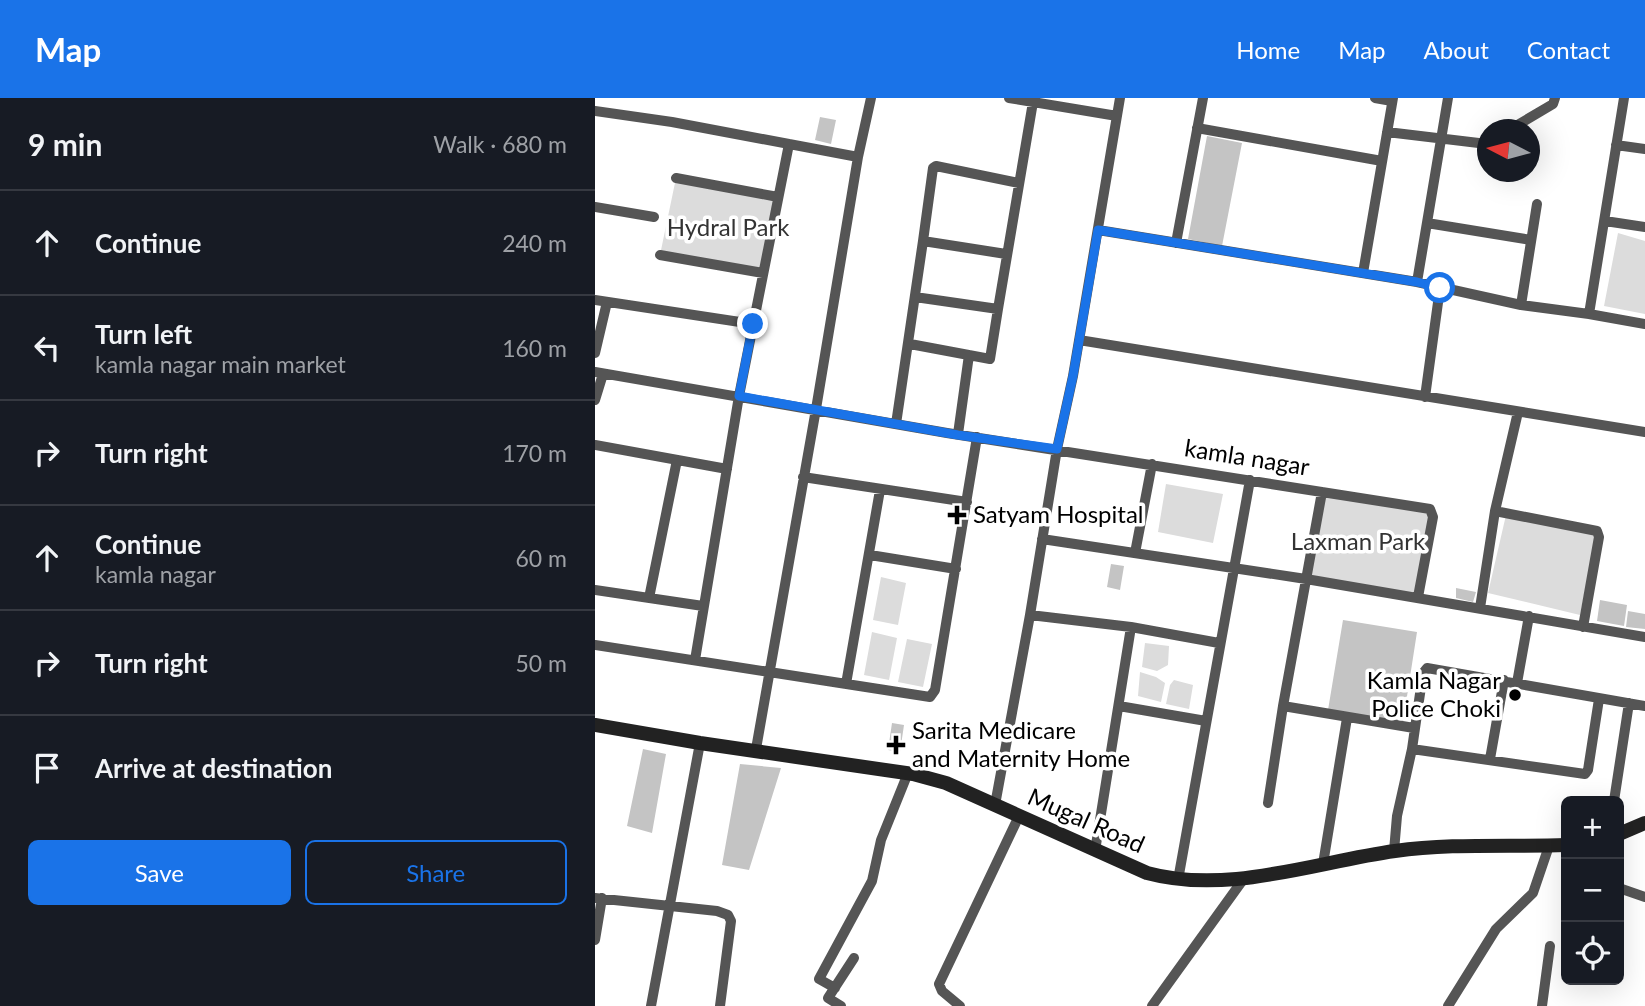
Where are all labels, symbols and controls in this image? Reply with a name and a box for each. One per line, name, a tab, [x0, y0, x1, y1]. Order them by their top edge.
text: Map	[35, 29, 101, 69]
text: Home	[1236, 35, 1300, 64]
text: Map	[1338, 35, 1386, 64]
text: About	[1424, 35, 1489, 64]
text: Contact	[1527, 35, 1610, 64]
north arrow	[1477, 119, 1540, 182]
text: 9 min	[28, 126, 102, 162]
text: Walk · 680 m	[433, 130, 567, 158]
park label: Hydral Park	[667, 212, 790, 241]
icon: ahead	[28, 224, 66, 262]
text: Continue	[95, 227, 201, 259]
text: 240 m	[502, 229, 567, 257]
route start	[1424, 272, 1455, 303]
route end	[737, 308, 768, 339]
text: Turn left	[95, 318, 192, 350]
icon: left	[28, 329, 66, 367]
text: 160 m	[502, 334, 567, 362]
text: kamla nagar main market	[95, 350, 346, 378]
street label: kamla nagar	[1183, 432, 1312, 481]
icon: right	[28, 434, 66, 472]
text: Turn right	[95, 437, 208, 469]
text: 170 m	[502, 439, 567, 467]
place label: Satyam Hospital	[973, 499, 1144, 528]
marker: Satyam Hospital	[947, 505, 967, 525]
park label: Laxman Park	[1291, 526, 1426, 555]
text: Continue	[95, 528, 201, 560]
icon: ahead	[28, 539, 66, 577]
text: 60 m	[516, 544, 567, 572]
text: kamla nagar	[95, 560, 216, 588]
icon: right	[28, 644, 66, 682]
text: Turn right	[95, 647, 208, 679]
text: 50 m	[516, 649, 567, 677]
place label: Kamla Nagar Police Choki	[1367, 665, 1501, 722]
marker: Kamla Nagar Police Choki	[1507, 687, 1523, 703]
place label: Sarita Medicare and Maternity Home	[912, 715, 1130, 772]
marker: Sarita Medicare and Maternity Home	[886, 735, 906, 755]
icon: arrive	[28, 749, 66, 787]
text: Arrive at destination	[95, 752, 332, 784]
street label: Mugal Road	[1024, 781, 1150, 858]
map controls	[1561, 796, 1624, 985]
button: +	[1561, 796, 1624, 859]
button: Save	[28, 840, 291, 905]
button: Share	[305, 840, 567, 905]
button: −	[1561, 859, 1624, 922]
button: locate	[1561, 922, 1624, 985]

